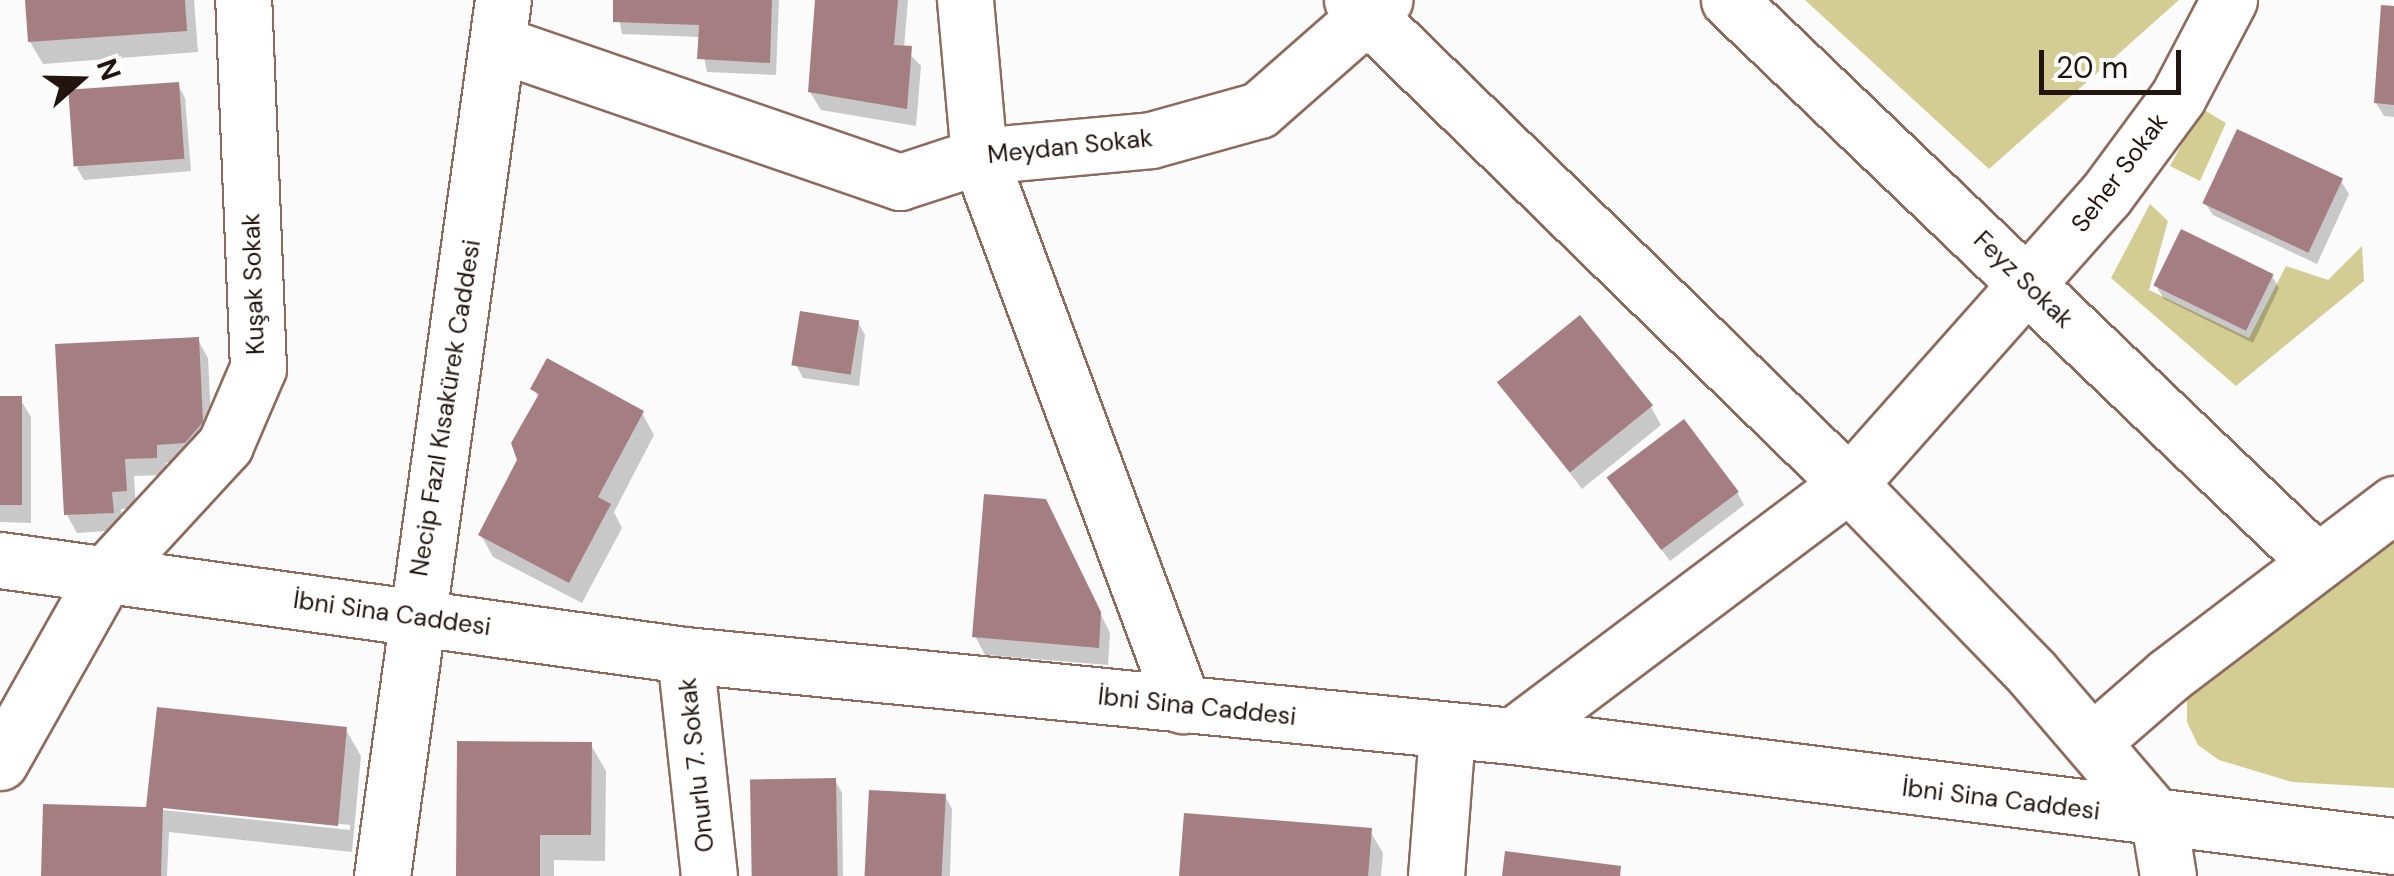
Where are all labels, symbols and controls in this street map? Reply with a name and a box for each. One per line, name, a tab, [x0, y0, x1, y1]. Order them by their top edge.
north arrow	[30, 30, 130, 130]
scale bar	[2044, 30, 2186, 92]
text: 20 m	[2056, 48, 2128, 87]
text: N	[88, 54, 130, 85]
street label: Seher Sokak	[2066, 108, 2174, 238]
street label: Meydan Sokak	[986, 123, 1154, 171]
street label: Kuşak Sokak	[237, 213, 271, 355]
street label: Feyz Sokak	[1967, 225, 2079, 335]
street label: Necip Fazıl Kısakürek Caddesi	[405, 237, 487, 579]
street label: İbni Sina Caddesi	[291, 585, 493, 643]
street label: Onurlu 7. Sokak	[673, 676, 721, 854]
street label: İbni Sina Caddesi	[1096, 682, 1298, 732]
street label: İbni Sina Caddesi	[1900, 773, 2102, 827]

